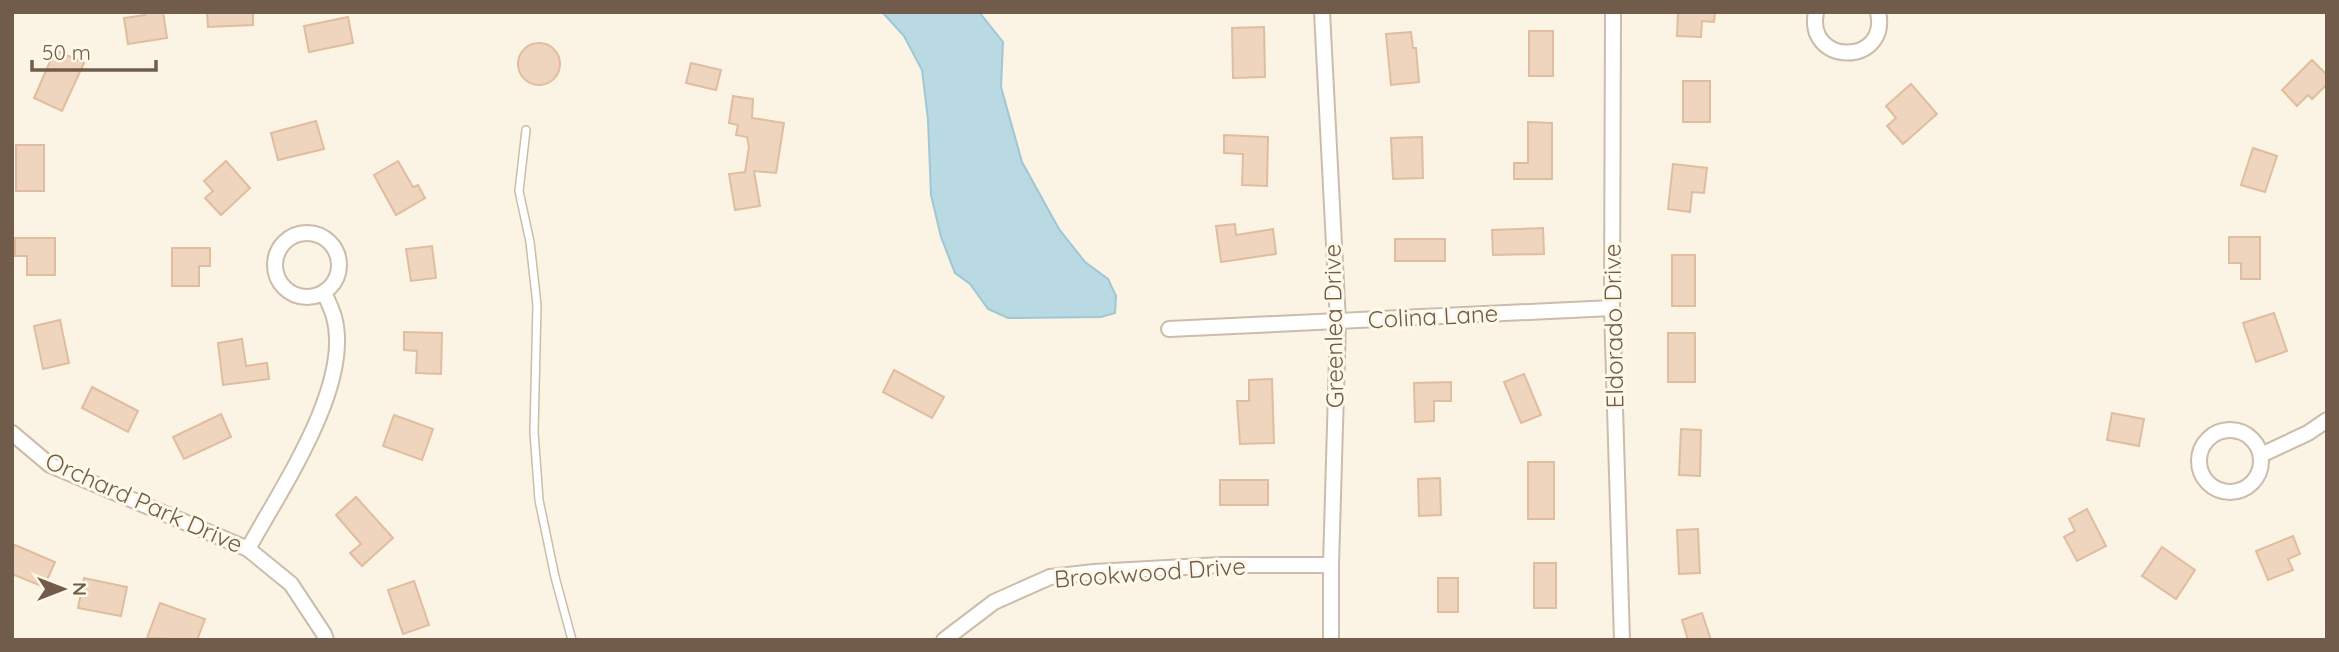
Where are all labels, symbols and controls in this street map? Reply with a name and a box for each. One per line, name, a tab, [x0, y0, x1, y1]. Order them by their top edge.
scale bar	[32, 28, 156, 72]
text: 50 m	[42, 39, 91, 65]
street label: Eldorado Drive	[1597, 243, 1629, 409]
street label: Greenlea Drive	[1317, 244, 1349, 408]
street label: Colina Lane	[1367, 298, 1499, 334]
street label: Orchard Park Drive	[41, 445, 248, 559]
street label: Brookwood Drive	[1053, 550, 1247, 594]
north arrow	[28, 554, 98, 624]
text: N	[68, 582, 92, 596]

